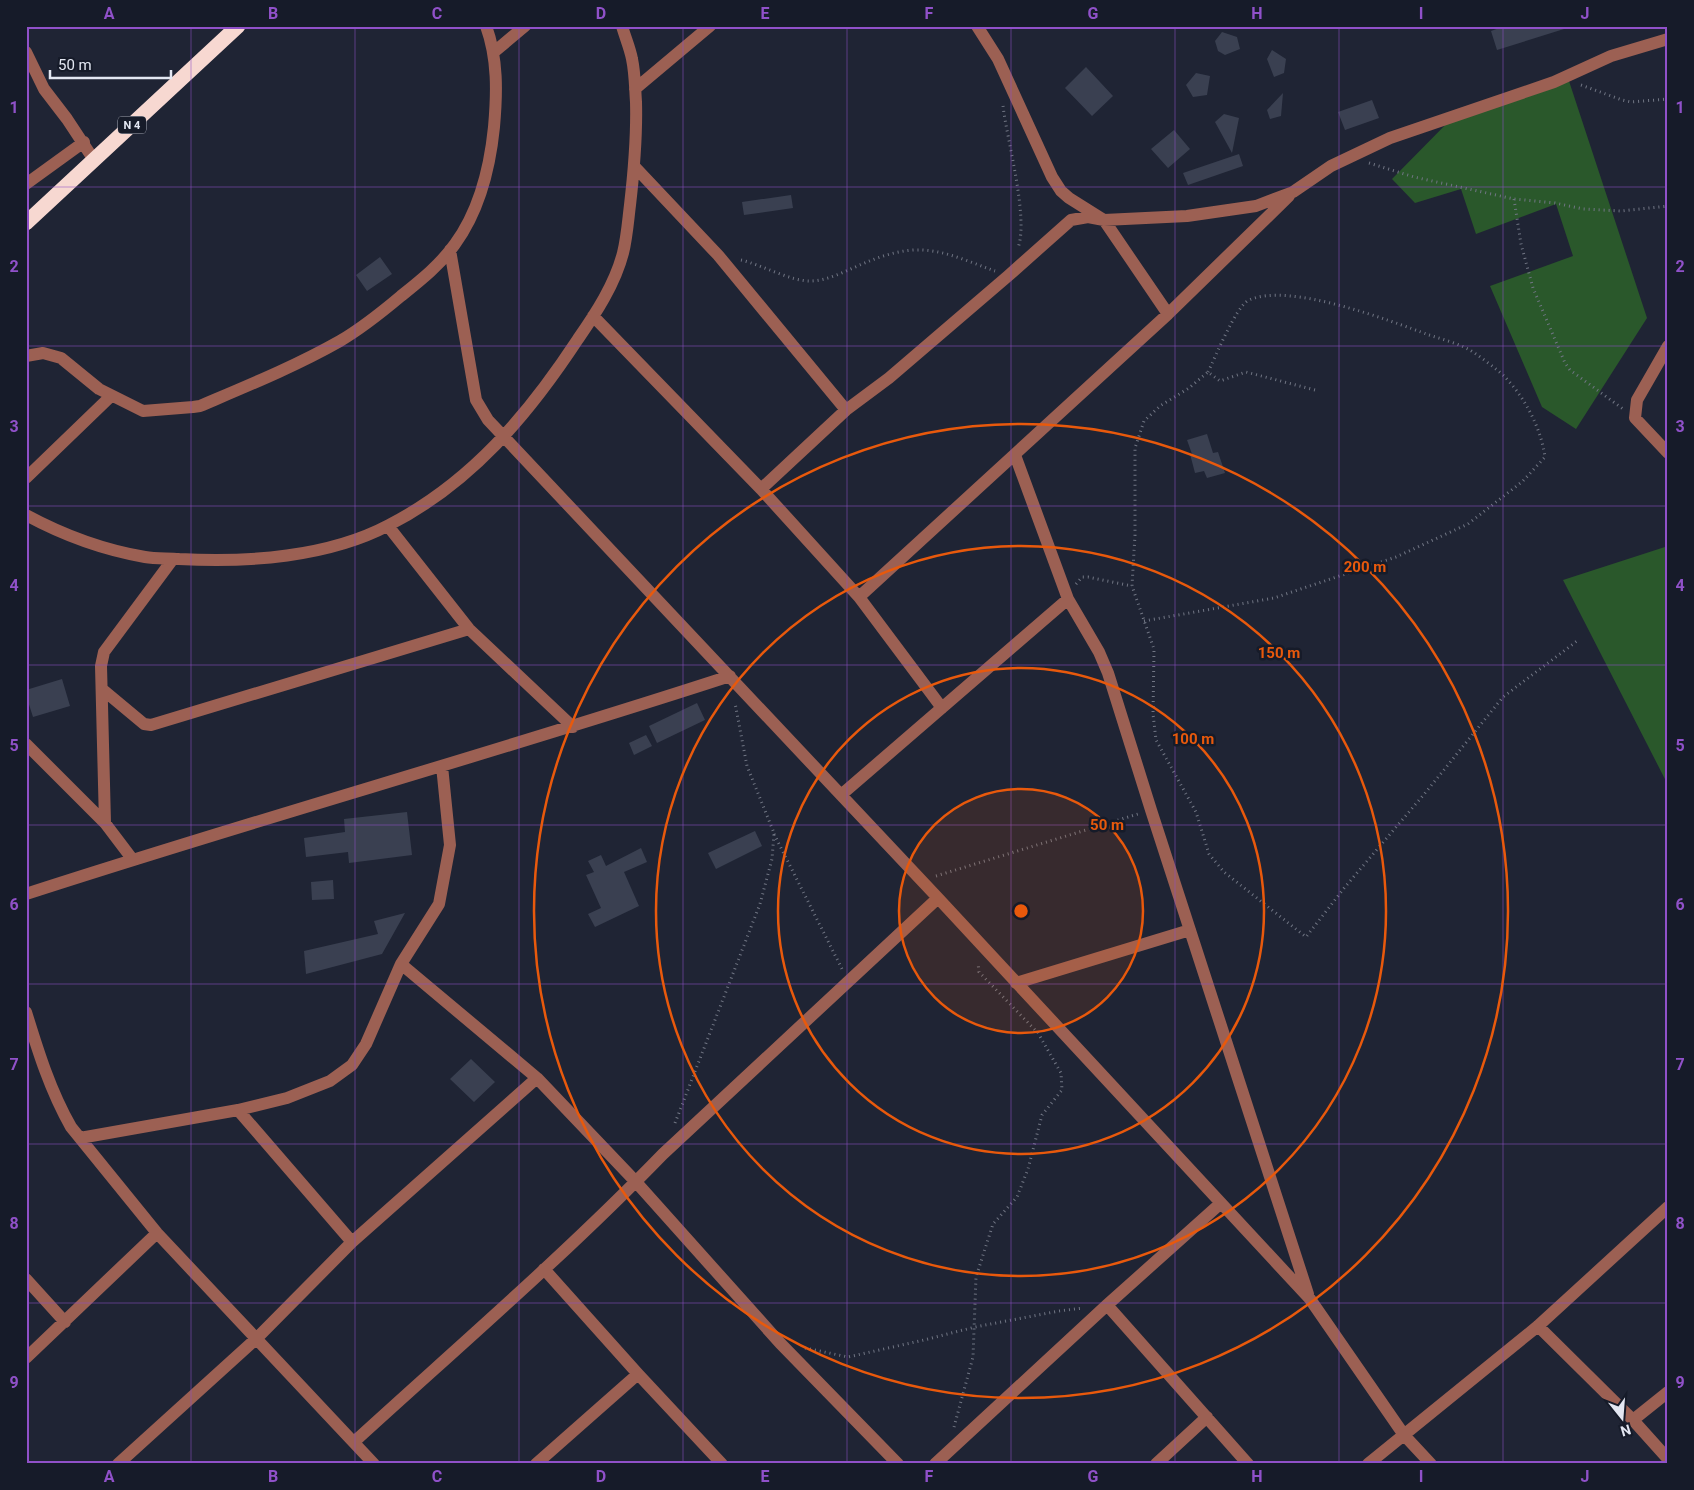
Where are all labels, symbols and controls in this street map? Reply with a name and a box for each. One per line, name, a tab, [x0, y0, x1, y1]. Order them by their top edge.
text: A	[104, 4, 115, 23]
text: B	[268, 4, 278, 23]
text: C	[432, 4, 442, 23]
text: D	[596, 4, 606, 23]
text: E	[761, 4, 770, 23]
text: F	[925, 4, 934, 23]
text: G	[1088, 4, 1099, 23]
text: H	[1251, 4, 1263, 23]
text: I	[1419, 4, 1423, 23]
text: J	[1581, 4, 1589, 23]
scale bar	[50, 48, 171, 80]
text: 50 m	[58, 56, 92, 74]
text: 1	[9, 98, 19, 117]
text: 1	[1675, 98, 1685, 117]
road number: N 4	[118, 116, 146, 134]
text: 2	[9, 257, 19, 276]
text: 2	[1675, 257, 1685, 276]
text: 3	[9, 417, 19, 436]
text: 3	[1675, 417, 1685, 436]
text: 200 m	[1344, 558, 1386, 576]
text: 4	[9, 576, 19, 595]
text: 4	[1675, 576, 1685, 595]
text: 150 m	[1258, 644, 1300, 662]
text: 100 m	[1172, 730, 1214, 748]
text: 5	[9, 736, 19, 755]
text: 5	[1675, 736, 1685, 755]
text: 50 m	[1090, 816, 1124, 834]
text: 6	[9, 895, 19, 914]
text: 6	[1675, 895, 1685, 914]
centre of rings	[1012, 902, 1030, 920]
text: 7	[9, 1055, 19, 1074]
text: 7	[1675, 1055, 1685, 1074]
text: 8	[9, 1214, 19, 1233]
text: 8	[1675, 1214, 1685, 1233]
text: 9	[9, 1373, 19, 1392]
text: 9	[1675, 1373, 1685, 1392]
north arrow	[1596, 1392, 1646, 1442]
text: N	[1619, 1421, 1633, 1440]
text: A	[104, 1467, 115, 1486]
text: B	[268, 1467, 278, 1486]
text: C	[432, 1467, 442, 1486]
text: D	[596, 1467, 606, 1486]
text: E	[761, 1467, 770, 1486]
text: F	[925, 1467, 934, 1486]
text: G	[1088, 1467, 1099, 1486]
text: H	[1251, 1467, 1263, 1486]
text: I	[1419, 1467, 1423, 1486]
text: J	[1581, 1467, 1589, 1486]

